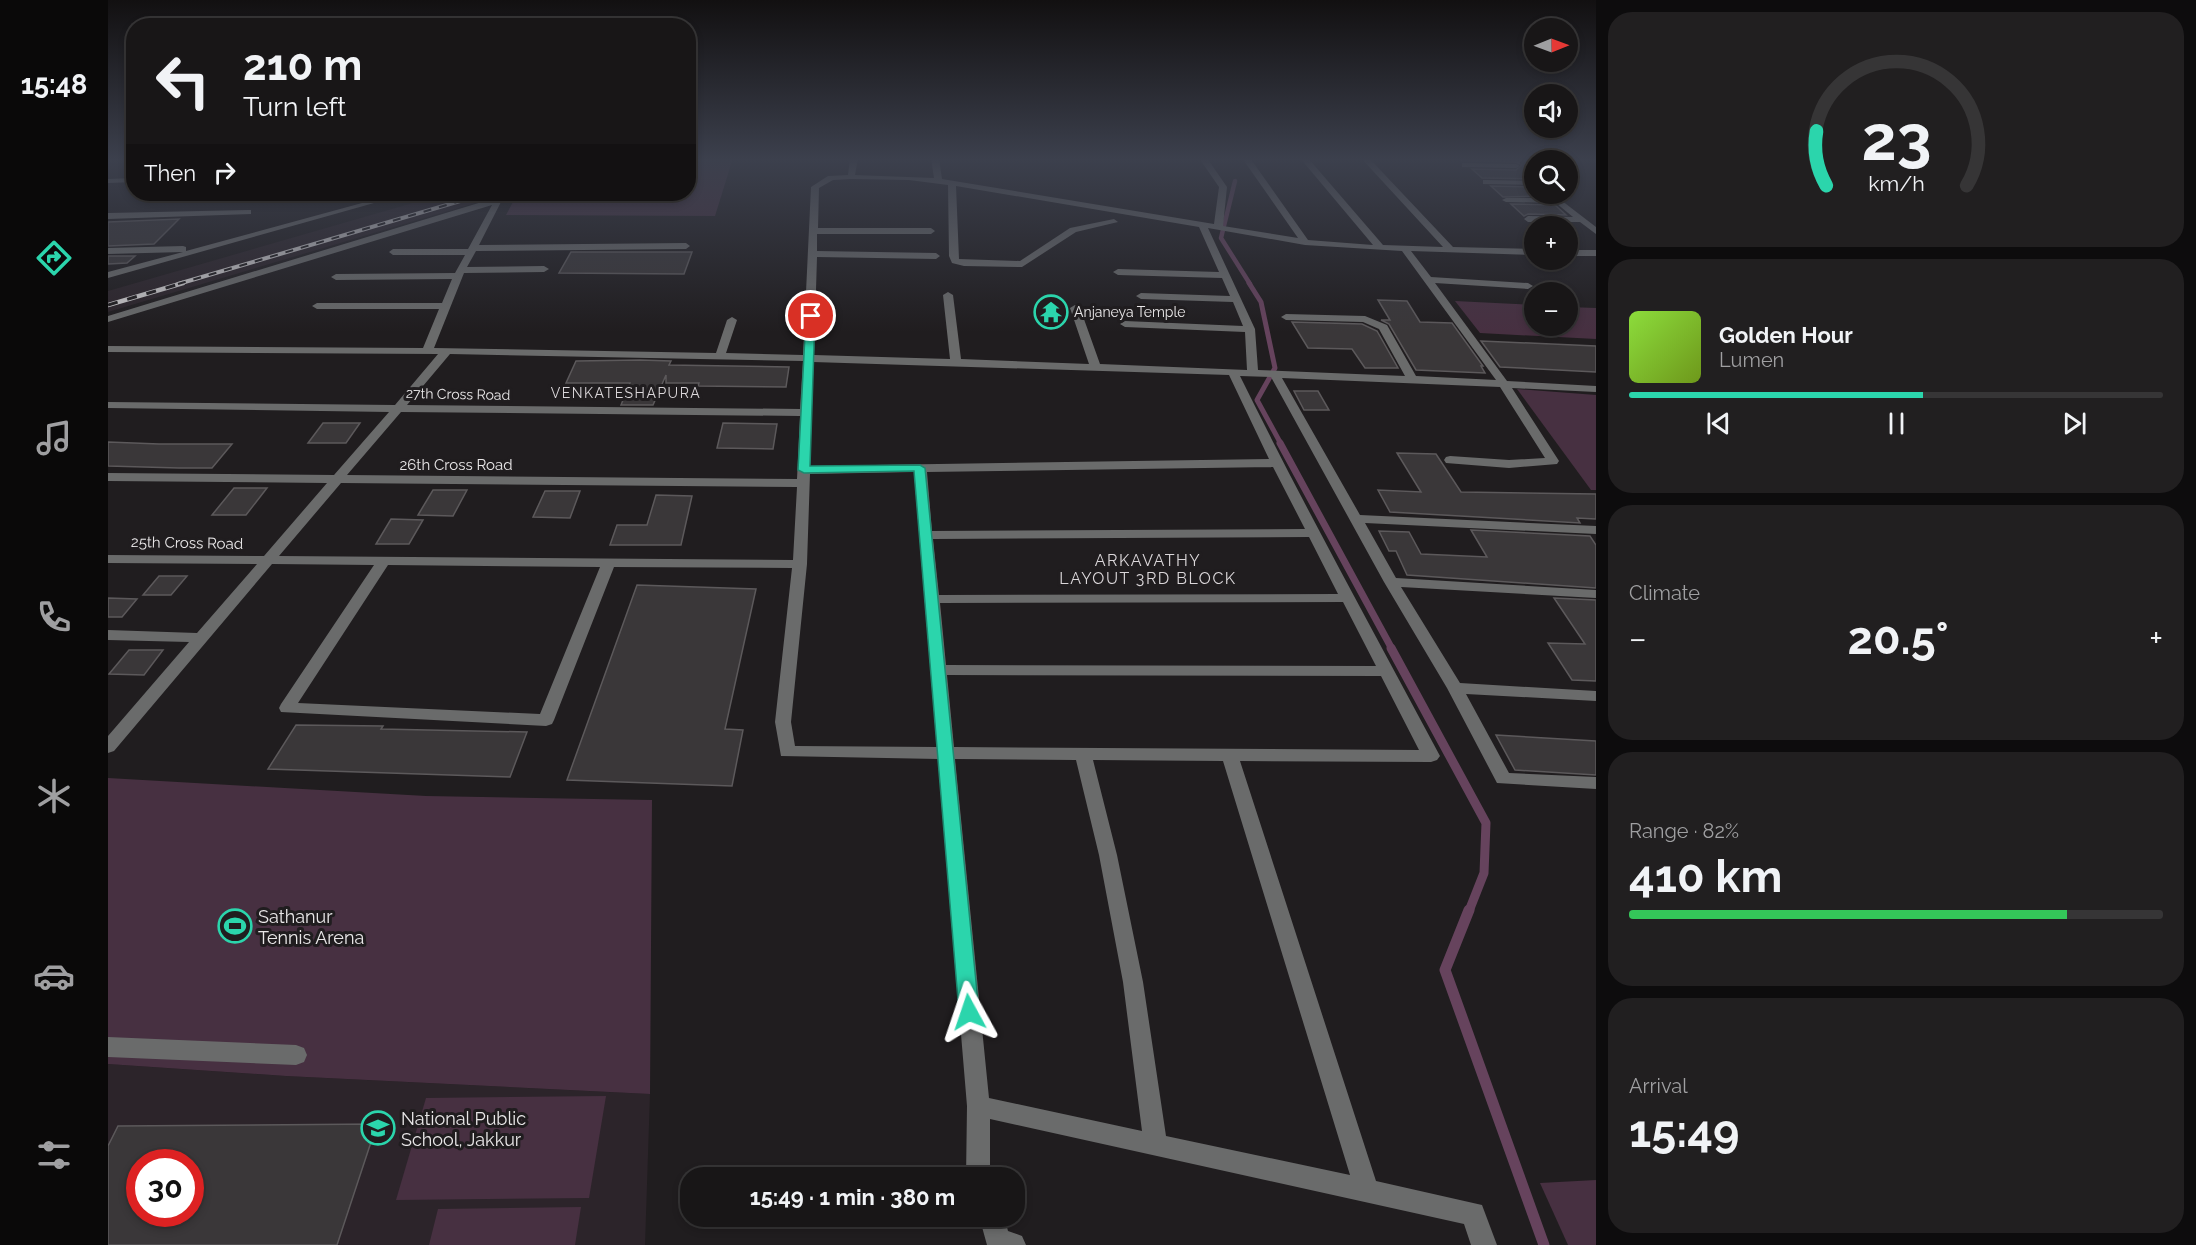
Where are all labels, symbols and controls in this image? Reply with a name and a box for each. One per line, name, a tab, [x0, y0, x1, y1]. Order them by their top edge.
north arrow	[1524, 18, 1578, 72]
map controls	[1524, 18, 1578, 336]
text: 210 m	[243, 41, 362, 90]
icon: left	[144, 42, 222, 120]
text: 15:48	[21, 69, 87, 100]
button: sound	[1524, 84, 1578, 138]
text: Turn left	[243, 91, 346, 122]
text: 23	[1861, 101, 1931, 175]
button: search	[1524, 150, 1578, 204]
icon: right	[208, 156, 241, 189]
text: Then	[144, 160, 196, 186]
text: km/h	[1868, 172, 1924, 197]
button: +	[1524, 216, 1578, 270]
icon: directions	[33, 237, 75, 279]
button: −	[1524, 282, 1578, 336]
pin	[785, 290, 836, 341]
temple icon: Anjaneya Temple	[1033, 294, 1069, 330]
icon: arrive	[794, 299, 827, 332]
place label: Anjaneya Temple	[1074, 304, 1186, 320]
text: Golden Hour	[1719, 322, 1853, 348]
text: Lumen	[1719, 348, 1784, 372]
street label: 27th Cross Road	[406, 385, 510, 403]
district label: VENKATESHAPURA	[551, 385, 701, 401]
icon: previous	[1702, 407, 1735, 440]
icon: pause	[1880, 407, 1913, 440]
icon: next	[2058, 407, 2091, 440]
icon: music	[33, 417, 75, 459]
street label: 26th Cross Road	[400, 456, 513, 474]
street label: 25th Cross Road	[131, 533, 243, 553]
district label: ARKAVATHY LAYOUT 3RD BLOCK	[1059, 551, 1237, 588]
text: Climate	[1629, 581, 1700, 605]
icon: phone	[33, 596, 75, 638]
text: 20.5°	[1848, 612, 1948, 665]
text: −	[1629, 619, 1647, 658]
text: +	[2149, 619, 2163, 658]
icon: climate	[33, 775, 75, 817]
text: Range · 82%	[1629, 819, 1739, 843]
text: 410 km	[1629, 850, 1782, 903]
place label: Sathanur Tennis Arena	[258, 906, 364, 948]
sports icon: Sathanur Tennis Arena	[217, 908, 253, 944]
icon: car	[33, 955, 75, 997]
position arrow	[937, 980, 1001, 1044]
text: Arrival	[1629, 1074, 1688, 1098]
text: 15:49	[1629, 1105, 1739, 1158]
place label: National Public School, Jakkur	[401, 1108, 526, 1150]
school or university icon: National Public School, Jakkur	[360, 1110, 396, 1146]
icon: filters	[33, 1134, 75, 1176]
speed limit sign: 30	[126, 1149, 204, 1227]
text: 15:49 · 1 min · 380 m	[750, 1184, 955, 1210]

